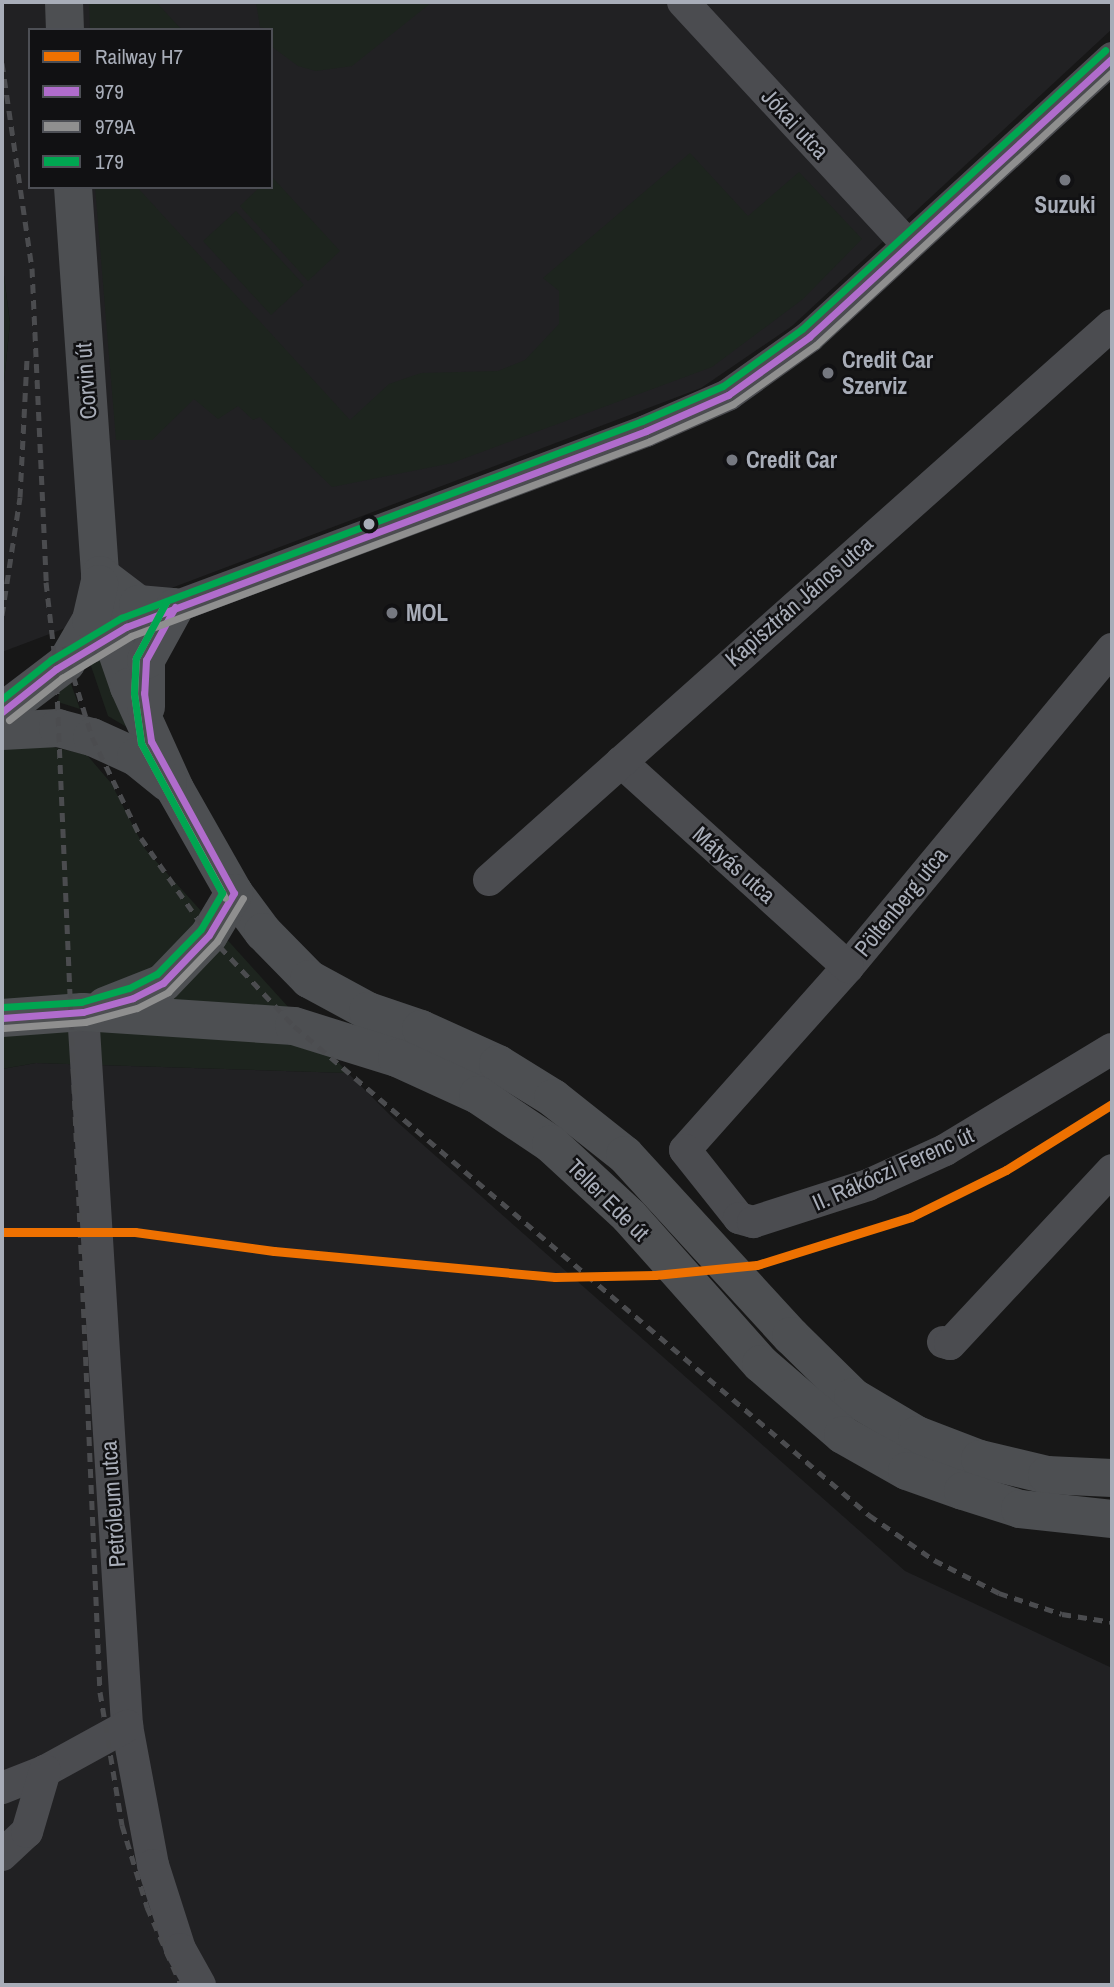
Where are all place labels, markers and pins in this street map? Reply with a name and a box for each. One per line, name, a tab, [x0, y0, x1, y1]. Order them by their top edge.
marker: Suzuki	[1057, 172, 1073, 188]
place label: Suzuki	[1035, 191, 1095, 219]
place label: Credit Car Szerviz	[842, 346, 933, 400]
marker: Credit Car Szerviz	[820, 365, 836, 381]
place label: Credit Car	[746, 446, 837, 474]
marker: Credit Car	[724, 452, 740, 468]
unlabelled marker	[362, 517, 376, 531]
place label: MOL	[406, 599, 448, 627]
marker: MOL	[384, 605, 400, 621]

